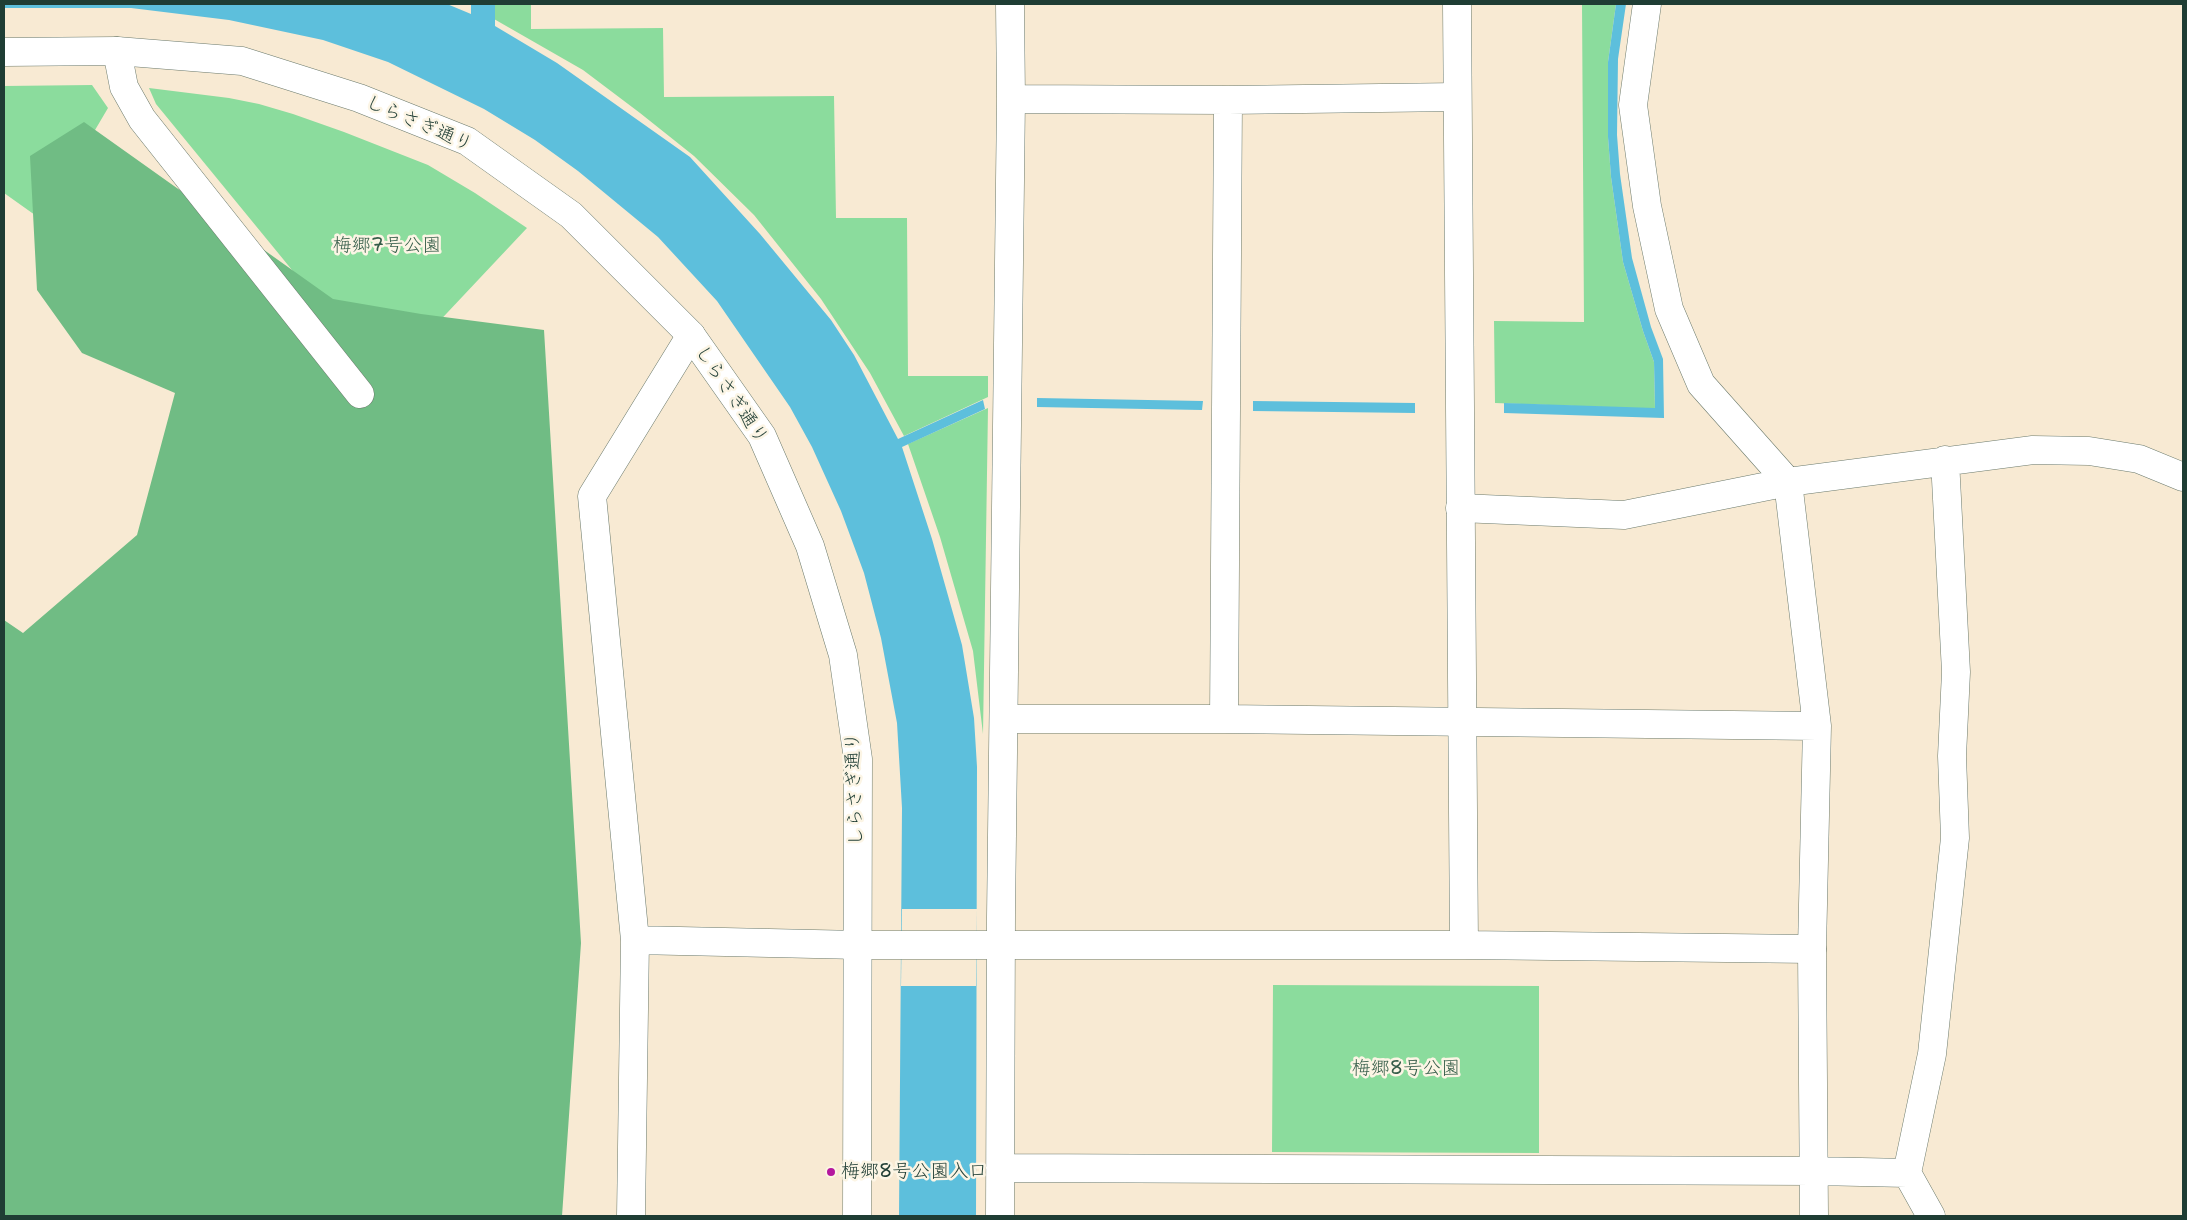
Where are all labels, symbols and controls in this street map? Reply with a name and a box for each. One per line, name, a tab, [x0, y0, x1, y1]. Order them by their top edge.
street label: しらさぎ通り	[362, 91, 476, 157]
park label: 梅郷7号公園	[333, 235, 441, 257]
street label: しらさぎ通り	[690, 341, 772, 449]
street label: しらさぎ通り	[842, 732, 868, 846]
park label: 梅郷8号公園	[1352, 1058, 1460, 1080]
place label: 梅郷8号公園入口	[841, 1161, 987, 1183]
marker: 梅郷8号公園入口	[825, 1166, 837, 1178]

